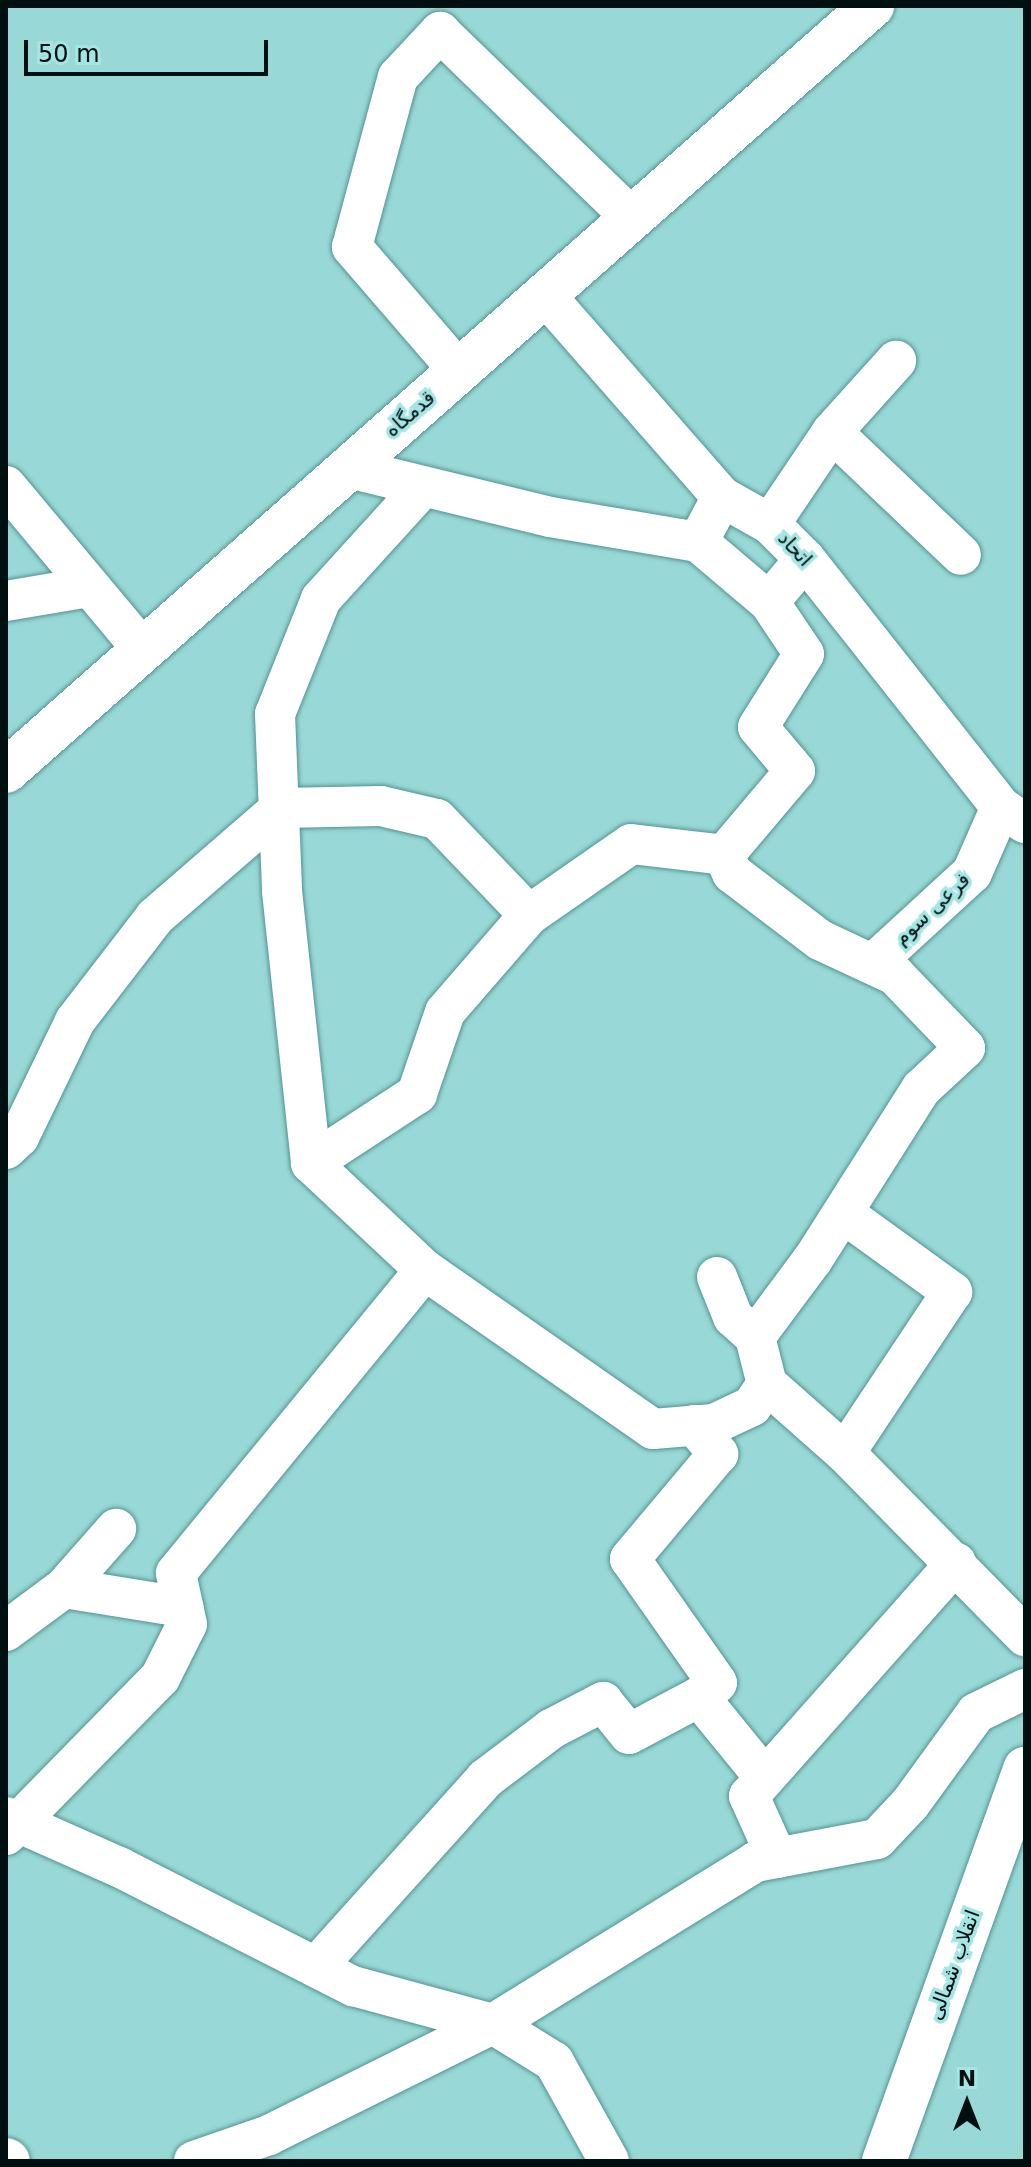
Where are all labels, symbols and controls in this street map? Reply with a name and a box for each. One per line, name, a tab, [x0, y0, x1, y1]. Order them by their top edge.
scale bar	[28, 24, 272, 74]
text: 50 m	[38, 40, 100, 68]
street label: قدمگاه	[380, 386, 440, 442]
street label: اتحاد	[773, 527, 817, 571]
street label: فرعی سوم	[889, 868, 975, 950]
street label: انقلاب شمالی	[923, 1907, 985, 2023]
north arrow	[927, 2063, 1007, 2143]
text: N	[958, 2066, 976, 2091]

